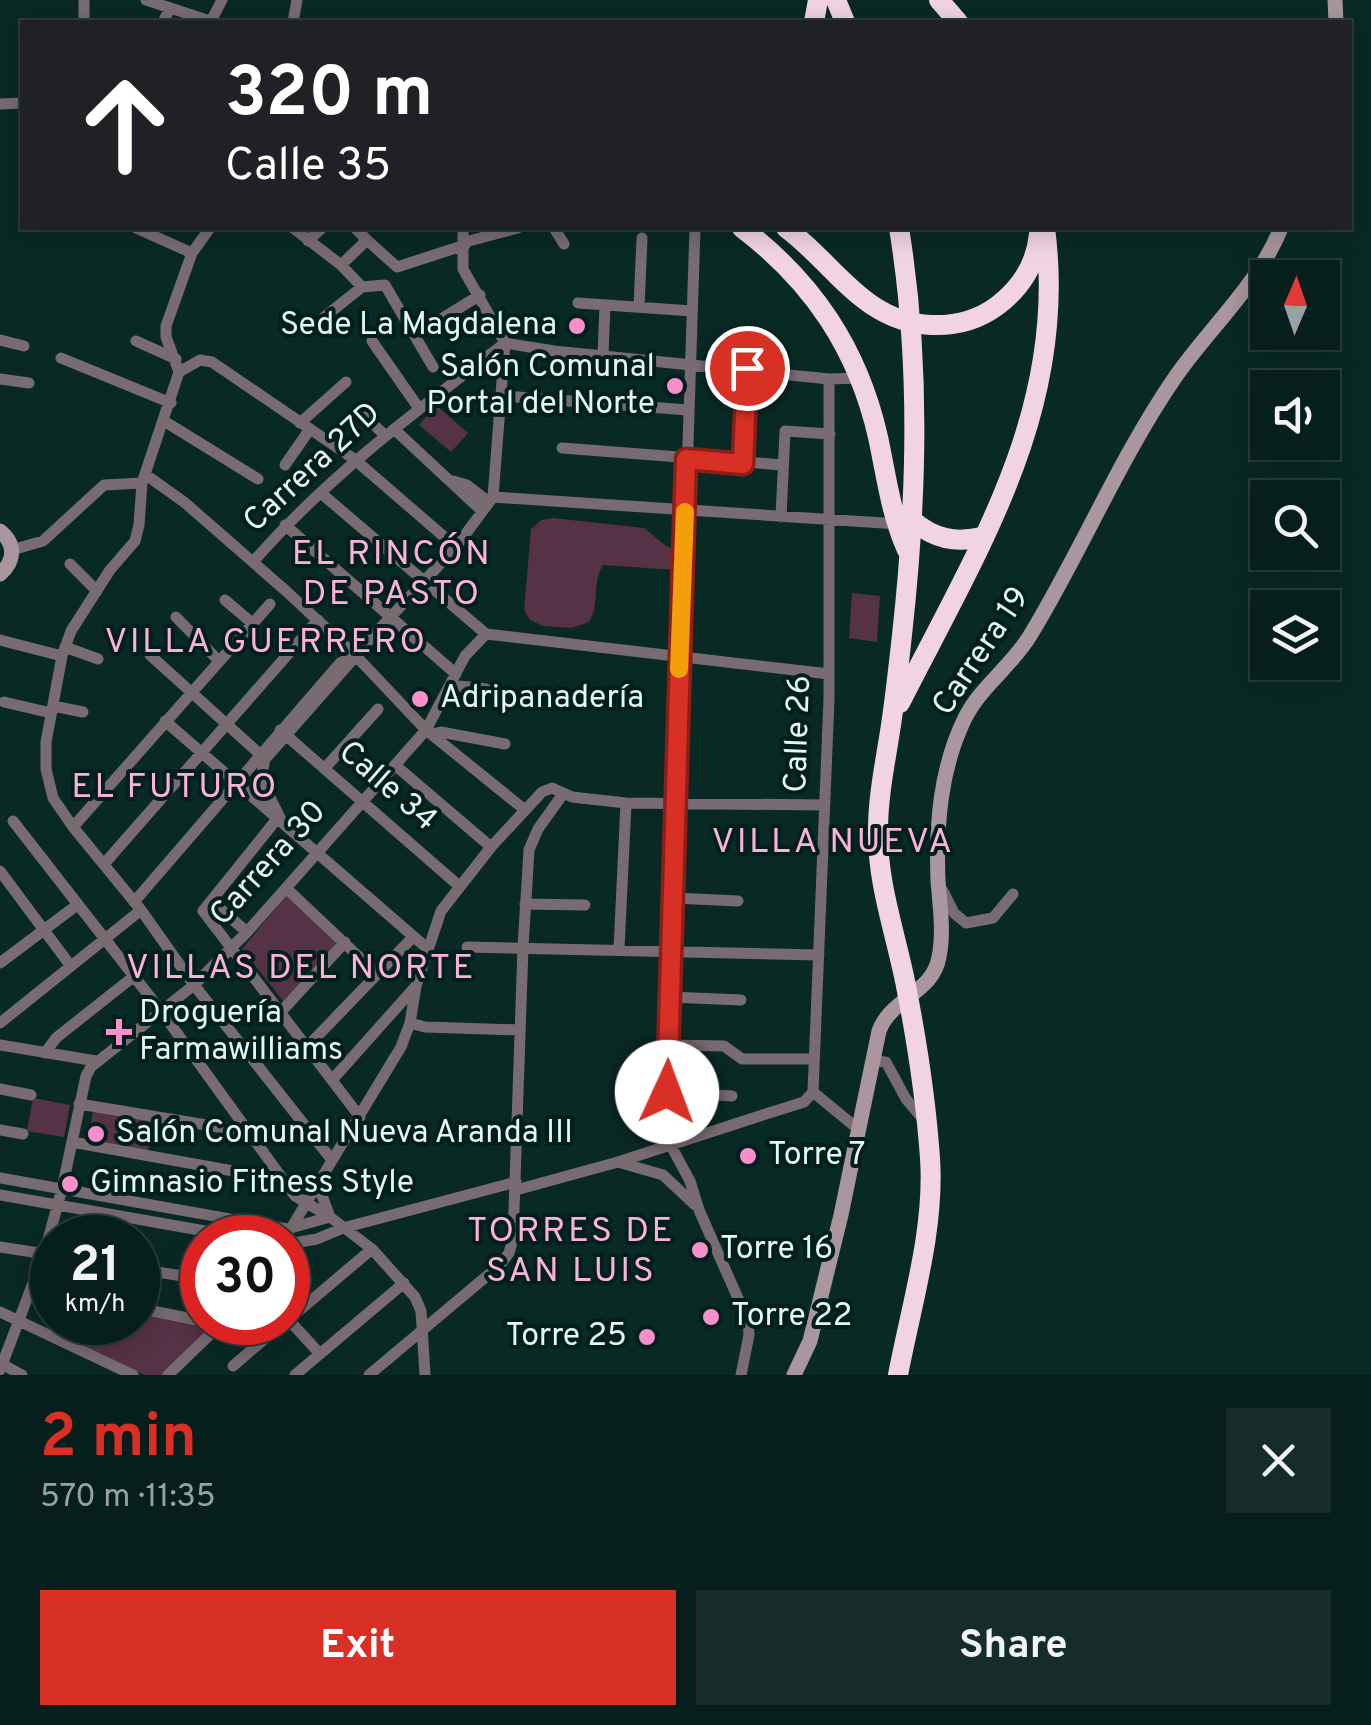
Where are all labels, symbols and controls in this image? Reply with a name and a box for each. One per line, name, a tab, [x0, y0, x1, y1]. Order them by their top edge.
text: 320 m	[225, 52, 433, 141]
icon: ahead	[60, 60, 190, 190]
text: Calle 35	[225, 139, 391, 196]
north arrow	[1250, 260, 1340, 350]
map controls	[1250, 260, 1340, 680]
place label: Sede La Magdalena	[280, 306, 557, 346]
marker: Sede La Magdalena	[566, 315, 588, 337]
pin	[705, 326, 790, 411]
icon: arrive	[720, 341, 775, 396]
place label: Salón Comunal Portal del Norte	[426, 348, 655, 425]
button: sound	[1250, 370, 1340, 460]
marker: Salón Comunal Portal del Norte	[664, 375, 686, 397]
street label: Carrera 27D	[236, 394, 390, 542]
button: search	[1250, 480, 1340, 570]
district label: EL RINCÓN DE PASTO	[292, 532, 492, 617]
street label: Carrera 19	[924, 580, 1040, 724]
button: layers	[1250, 590, 1340, 680]
district label: VILLA GUERRERO	[105, 621, 427, 665]
street label: Calle 26	[777, 674, 821, 794]
place label: Adripanadería	[440, 679, 644, 719]
marker: Adripanadería	[409, 688, 431, 710]
street label: Calle 34	[329, 733, 445, 841]
district label: EL FUTURO	[71, 766, 279, 810]
street label: Carrera 30	[202, 793, 336, 935]
district label: VILLA NUEVA	[711, 821, 955, 865]
district label: VILLAS DEL NORTE	[126, 947, 476, 991]
place label: Droguería Farmawilliams	[139, 994, 343, 1071]
marker: Droguería Farmawilliams	[108, 1021, 130, 1043]
position arrow	[615, 1040, 719, 1144]
place label: Salón Comunal Nueva Aranda III	[116, 1114, 573, 1154]
marker: Salón Comunal Nueva Aranda III	[85, 1123, 107, 1145]
place label: Torre 7	[768, 1136, 866, 1176]
marker: Torre 7	[737, 1145, 759, 1167]
place label: Gimnasio Fitness Style	[90, 1164, 414, 1204]
marker: Gimnasio Fitness Style	[59, 1173, 81, 1195]
district label: TORRES DE SAN LUIS	[467, 1210, 675, 1294]
speed limit sign: 30	[180, 1215, 310, 1345]
place label: Torre 16	[720, 1230, 833, 1270]
text: 21	[70, 1236, 120, 1299]
marker: Torre 16	[689, 1239, 711, 1261]
text: km/h	[65, 1289, 125, 1321]
place label: Torre 22	[731, 1297, 852, 1337]
marker: Torre 22	[700, 1306, 722, 1328]
place label: Torre 25	[505, 1317, 627, 1357]
marker: Torre 25	[636, 1326, 658, 1348]
text: 2 min	[40, 1402, 197, 1478]
button: close	[1226, 1408, 1331, 1513]
text: 570 m · 11:35	[40, 1478, 216, 1518]
button: Exit	[40, 1590, 676, 1705]
button: Share	[696, 1590, 1331, 1705]

